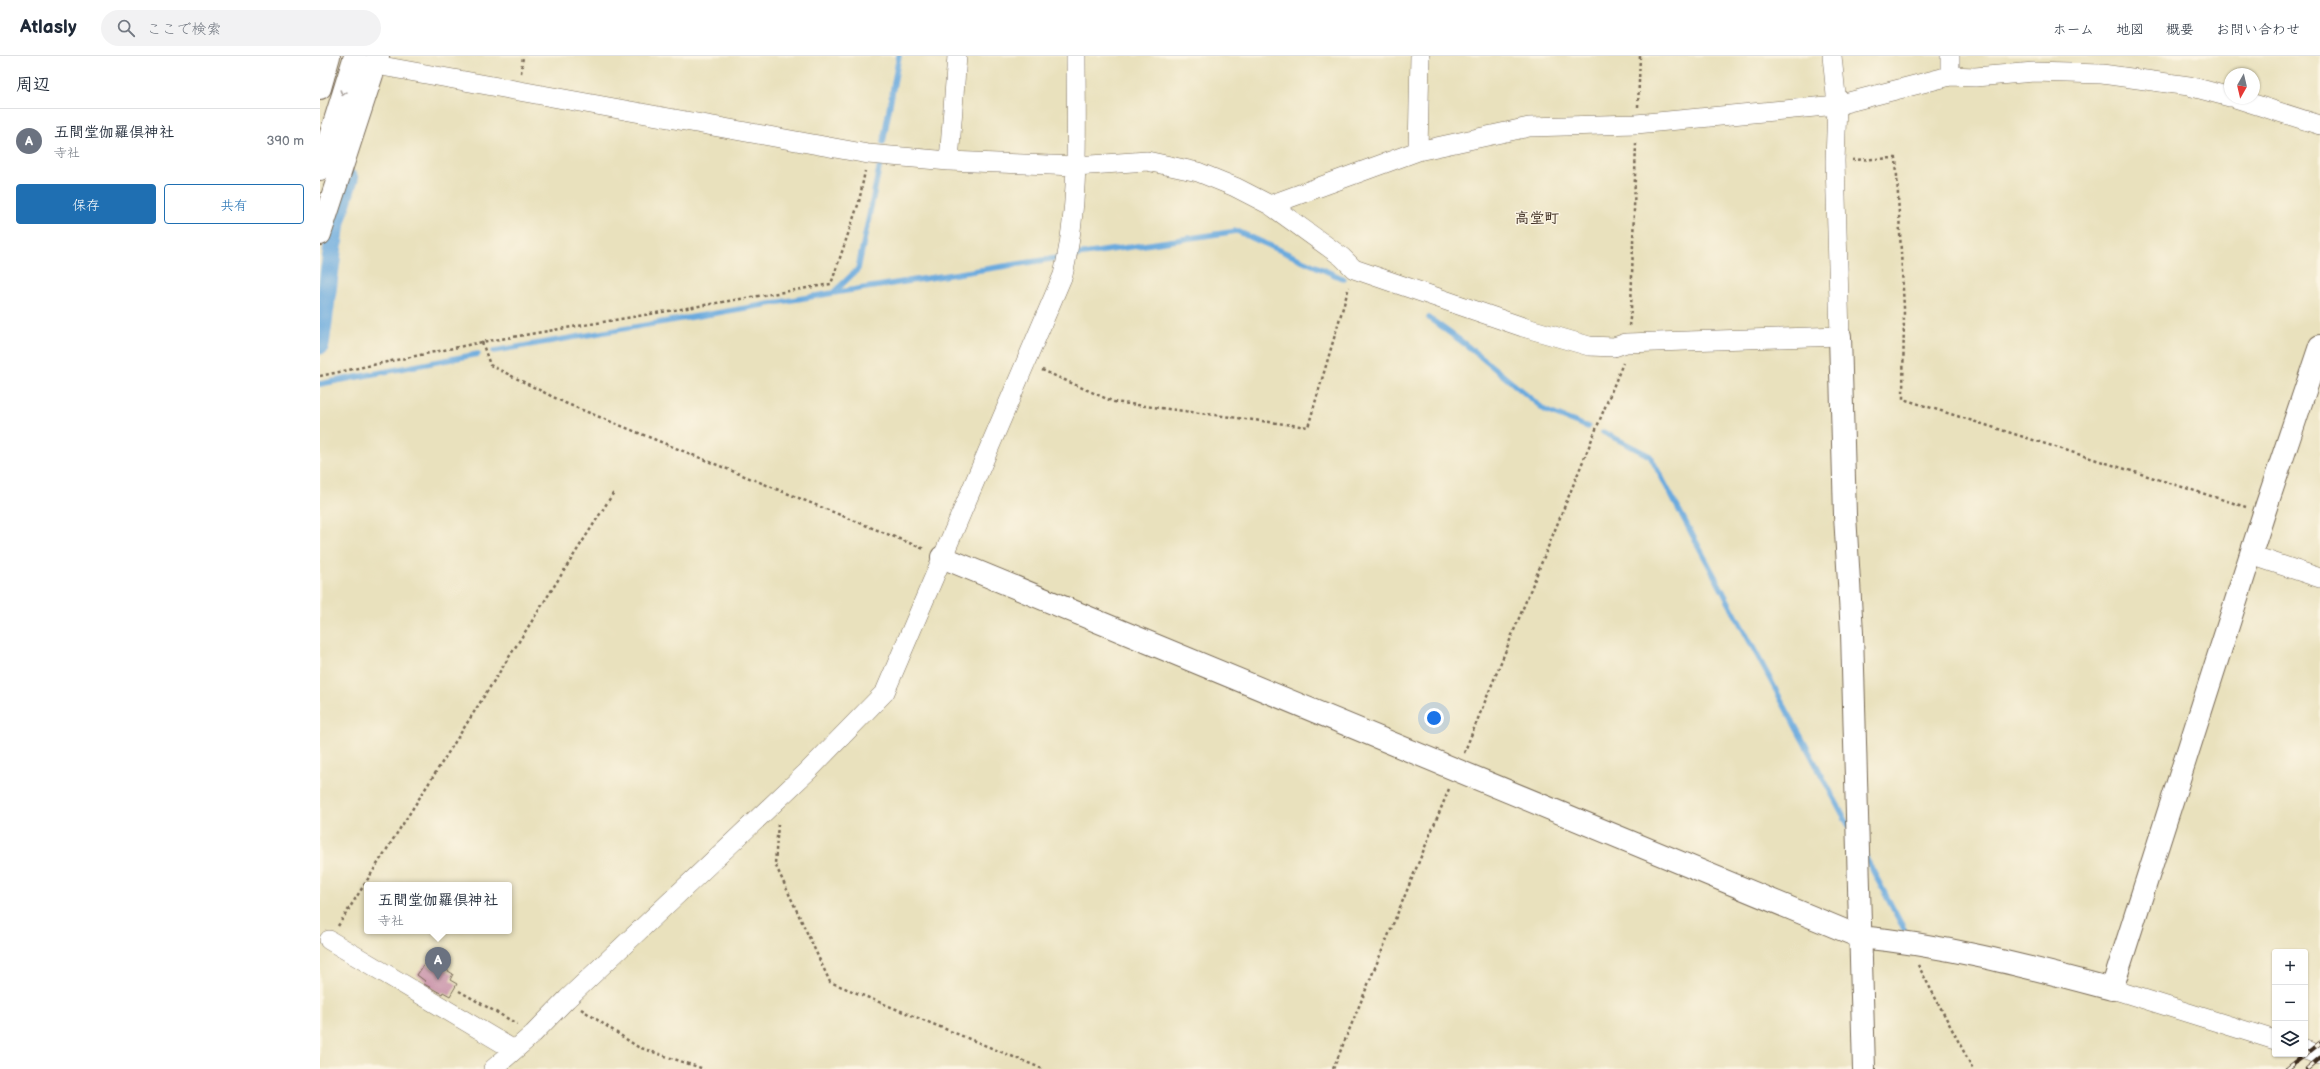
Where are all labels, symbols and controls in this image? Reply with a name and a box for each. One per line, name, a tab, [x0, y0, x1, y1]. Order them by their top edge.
search box	[101, 10, 381, 46]
text: Atlasly	[20, 16, 77, 39]
icon: search	[115, 17, 137, 39]
text: ここで検索	[147, 20, 222, 39]
text: ホーム	[2053, 21, 2094, 38]
text: 地図	[2116, 21, 2144, 38]
text: 概要	[2166, 21, 2194, 38]
text: お問い合わせ	[2216, 21, 2300, 38]
north arrow	[2224, 68, 2260, 104]
text: 周辺	[16, 75, 50, 95]
one-way arrow	[339, 90, 348, 97]
text: 五間堂伽羅倶神社	[54, 123, 174, 142]
text: A	[25, 133, 33, 149]
text: 390 m	[267, 133, 304, 149]
text: 寺社	[54, 145, 80, 161]
button: 保存	[16, 184, 156, 224]
button: 共有	[164, 184, 304, 224]
district label: 高堂町	[1514, 209, 1560, 228]
your location	[1424, 708, 1444, 728]
popup	[364, 882, 512, 934]
text: 五間堂伽羅倶神社	[378, 891, 498, 910]
text: 寺社	[378, 913, 404, 929]
pin: A	[425, 947, 451, 980]
map controls	[2272, 949, 2308, 1057]
button: +	[2272, 949, 2308, 985]
button: −	[2272, 985, 2308, 1021]
button: layers	[2272, 1021, 2308, 1057]

